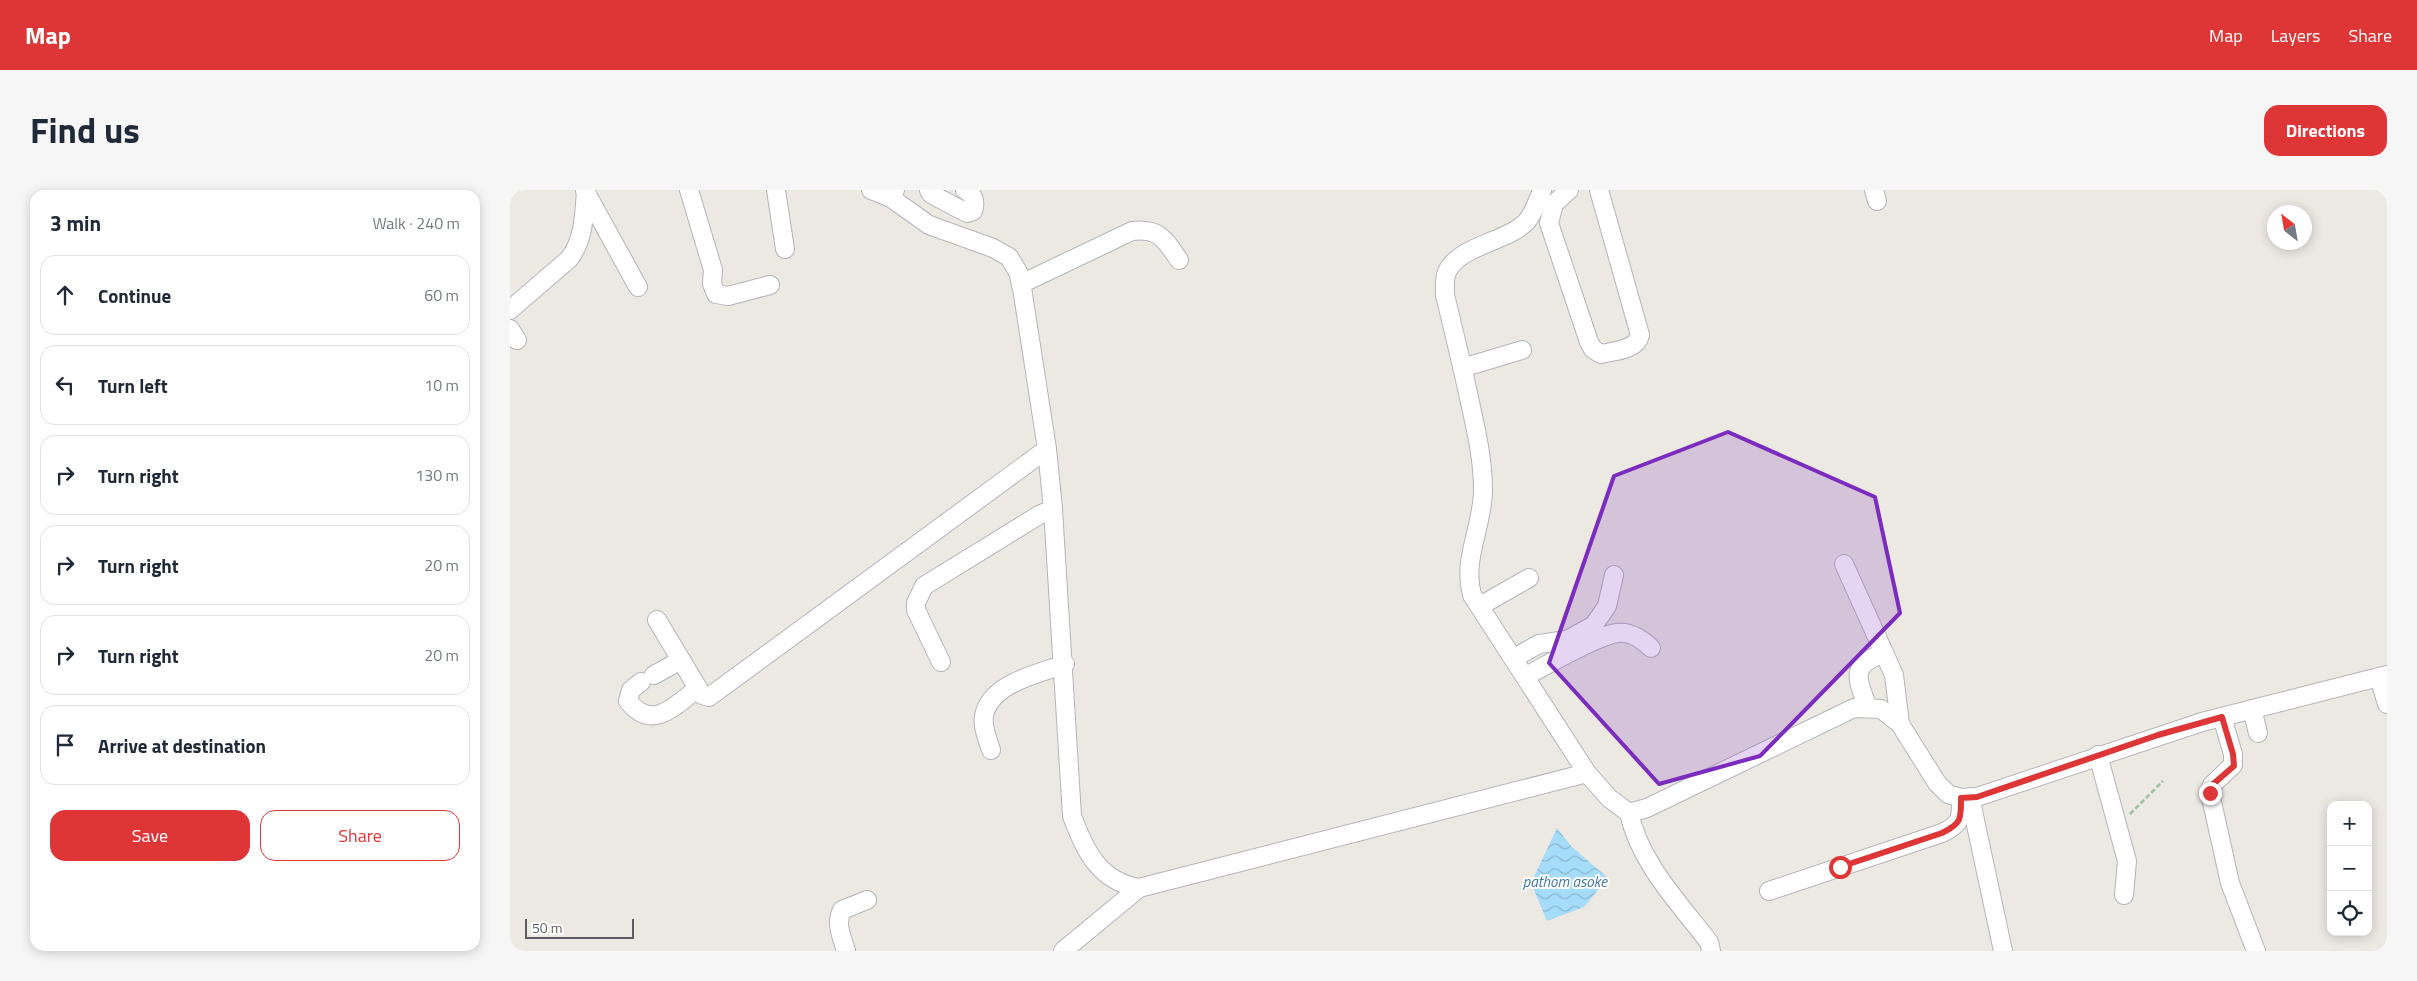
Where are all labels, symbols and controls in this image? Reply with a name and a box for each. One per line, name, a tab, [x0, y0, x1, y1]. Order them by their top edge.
text: Map	[25, 17, 71, 53]
text: Map	[2209, 22, 2243, 49]
text: Layers	[2271, 22, 2320, 49]
text: Share	[2348, 22, 2392, 49]
text: Find us	[30, 103, 140, 157]
button: Directions	[2264, 105, 2387, 156]
north arrow	[2267, 205, 2312, 250]
text: 3 min	[50, 207, 101, 239]
text: Walk · 240 m	[372, 211, 460, 235]
icon: ahead	[51, 281, 79, 309]
text: Continue	[98, 281, 171, 310]
text: 60 m	[424, 283, 459, 307]
icon: left	[51, 371, 79, 399]
text: Turn left	[98, 371, 168, 400]
text: 10 m	[424, 373, 459, 397]
icon: right	[51, 461, 79, 489]
text: Turn right	[98, 461, 179, 490]
text: 130 m	[415, 463, 459, 487]
icon: right	[51, 551, 79, 579]
text: Turn right	[98, 551, 179, 580]
text: 20 m	[424, 553, 459, 577]
icon: right	[51, 641, 79, 669]
text: Turn right	[98, 641, 179, 670]
text: 20 m	[424, 643, 459, 667]
icon: arrive	[51, 731, 79, 759]
text: Arrive at destination	[98, 731, 266, 760]
route end	[2199, 782, 2222, 805]
map controls	[2327, 801, 2372, 936]
button: +	[2327, 801, 2372, 846]
button: Save	[50, 810, 250, 861]
button: Share	[260, 810, 460, 861]
button: −	[2327, 846, 2372, 891]
route start	[1829, 856, 1852, 879]
water label: pathom asoke	[1523, 870, 1608, 893]
button: locate	[2327, 891, 2372, 936]
scale bar	[525, 916, 634, 939]
text: 50 m	[532, 917, 562, 938]

